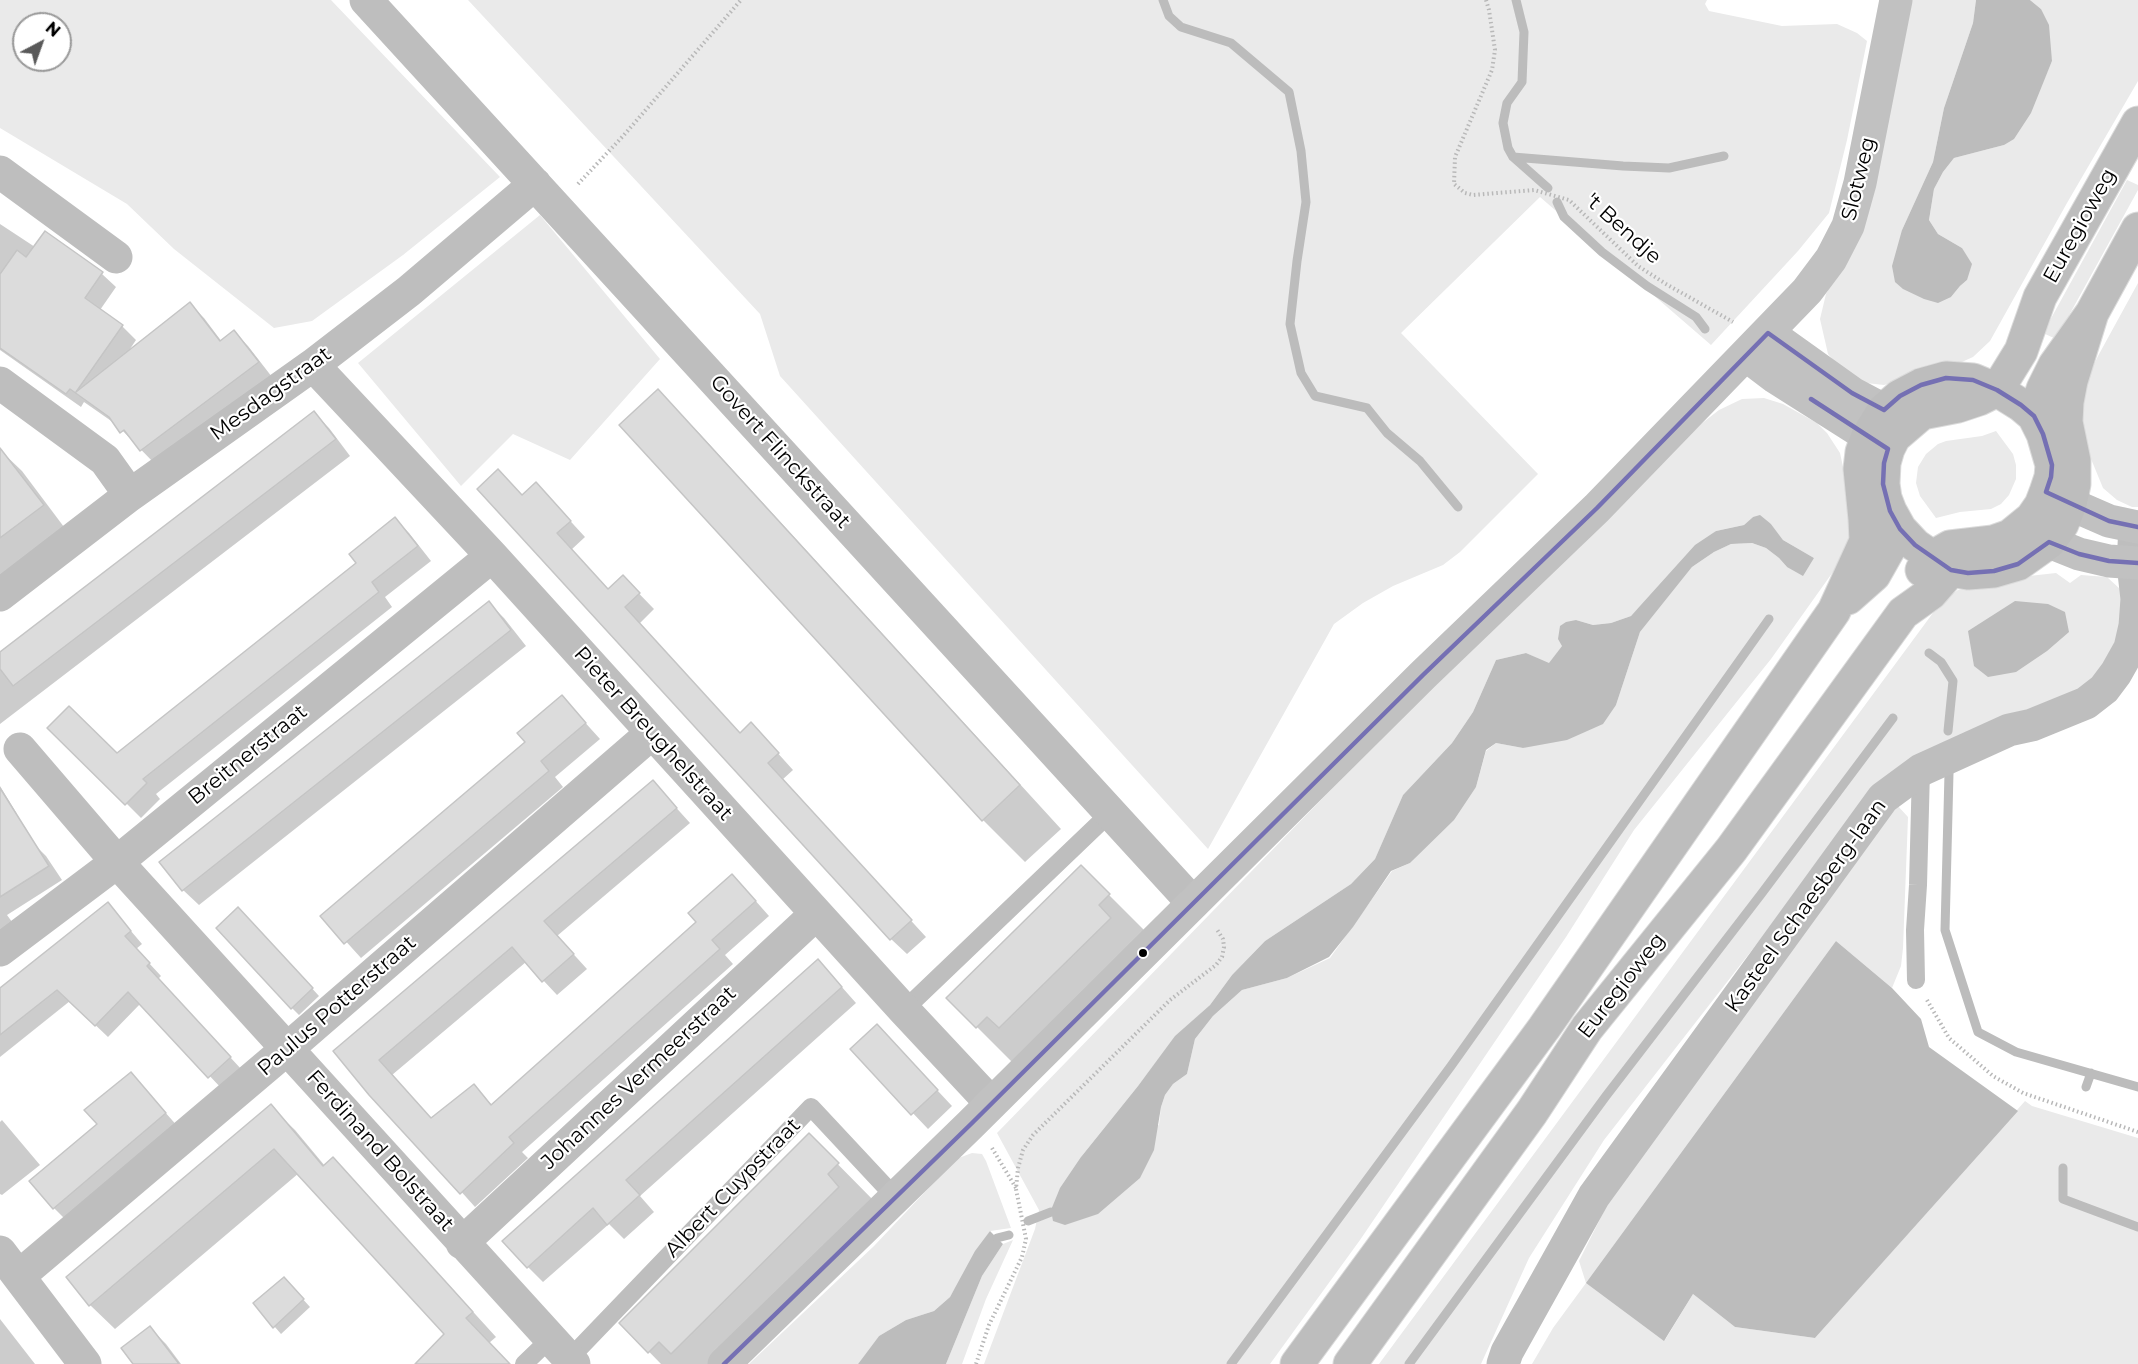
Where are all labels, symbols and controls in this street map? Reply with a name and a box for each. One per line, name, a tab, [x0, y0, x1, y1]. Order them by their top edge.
north arrow	[12, 12, 72, 72]
text: N	[42, 18, 64, 41]
street label: Slotweg	[1836, 135, 1882, 223]
street label: Euregioweg	[2038, 164, 2122, 288]
street label: 't Bendje	[1580, 188, 1666, 270]
street label: Mesdagstraat	[205, 342, 337, 446]
street label: Govert Flinckstraat	[704, 370, 856, 534]
street label: Pieter Breughelstraat	[568, 642, 738, 826]
street label: Breitnerstraat	[184, 699, 312, 811]
street label: Kasteel Schaesberg-laan	[1720, 794, 1892, 1018]
street label: Euregioweg	[1573, 928, 1671, 1044]
street label: Paulus Potterstraat	[253, 930, 421, 1082]
unlabelled marker	[1137, 947, 1149, 959]
street label: Johannes Vermeerstraat	[536, 981, 742, 1175]
street label: Ferdinand Bolstraat	[301, 1065, 459, 1237]
street label: Albert Cuypstraat	[660, 1113, 806, 1263]

